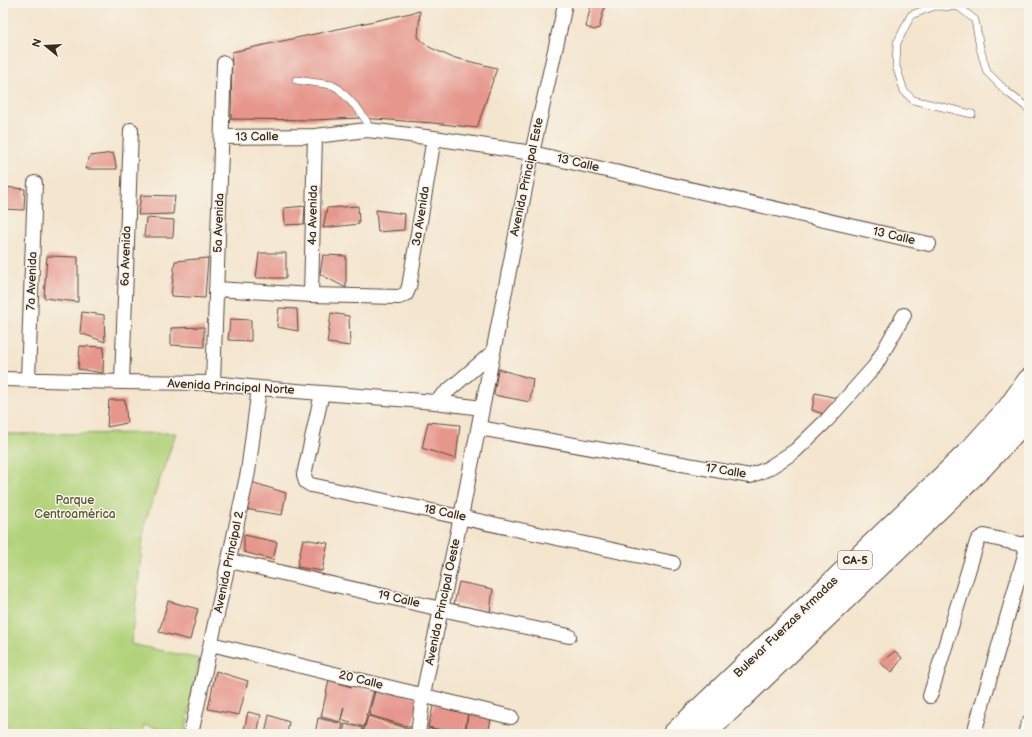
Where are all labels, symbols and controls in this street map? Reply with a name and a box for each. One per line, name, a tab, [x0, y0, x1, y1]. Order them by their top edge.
north arrow	[26, 26, 66, 66]
text: N	[30, 37, 44, 49]
street label: Avenida Principal Este	[507, 116, 547, 238]
street label: 13 Calle	[235, 129, 279, 145]
street label: 13 Calle	[555, 151, 601, 175]
street label: 4a Avenida	[305, 184, 321, 245]
street label: 3a Avenida	[409, 185, 433, 247]
street label: 5a Avenida	[210, 193, 228, 253]
street label: 13 Calle	[871, 224, 917, 248]
street label: 6a Avenida	[117, 225, 135, 286]
street label: 7a Avenida	[23, 251, 41, 311]
street label: Avenida Principal Norte	[167, 376, 295, 398]
street label: 17 Calle	[705, 460, 747, 482]
park label: Parque Centroamérica	[34, 493, 116, 522]
street label: 18 Calle	[423, 501, 467, 525]
street label: Avenida Principal 2	[211, 510, 247, 614]
street label: Avenida Principal Oeste	[422, 537, 464, 667]
road number: CA-5	[838, 551, 872, 569]
street label: Bulevar Fuerzas Armadas	[731, 573, 841, 681]
street label: 19 Calle	[377, 587, 421, 611]
street label: 20 Calle	[337, 667, 385, 693]

